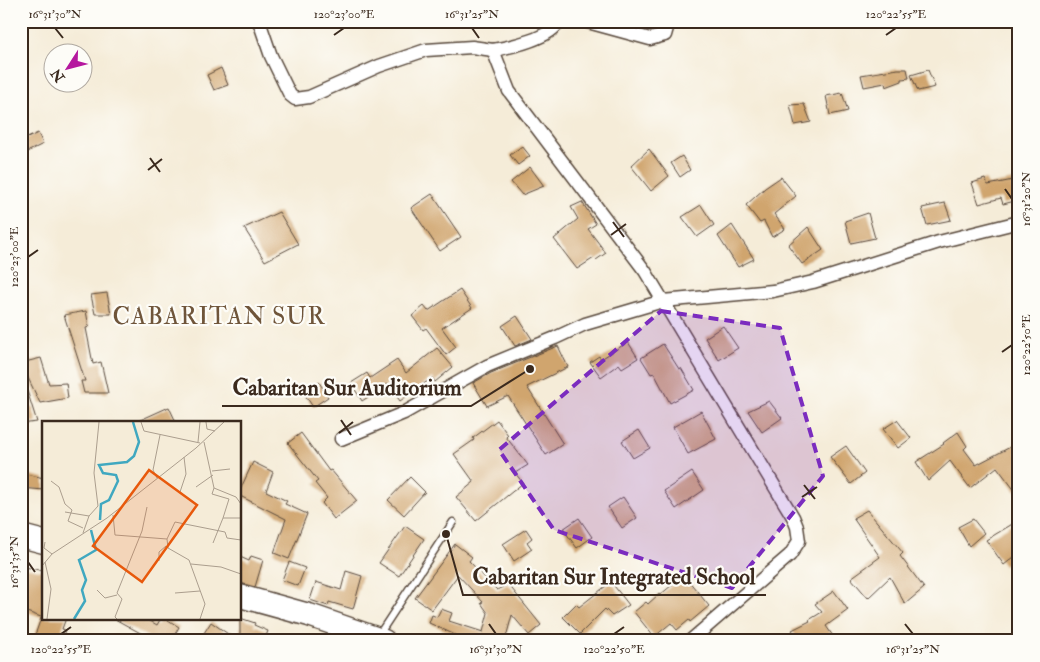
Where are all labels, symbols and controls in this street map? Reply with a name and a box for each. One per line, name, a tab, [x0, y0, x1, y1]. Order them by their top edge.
text: 16°31'30"N	[28, 7, 82, 22]
text: 120°23'00"E	[314, 7, 375, 22]
text: 16°31'25"N	[445, 7, 499, 22]
text: 120°22'55"E	[866, 7, 927, 22]
north arrow	[42, 42, 92, 92]
text: N	[47, 65, 69, 86]
text: 16°31'20"N	[1019, 171, 1034, 226]
text: 120°23'00"E	[7, 226, 22, 287]
district label: CABARITAN SUR	[112, 301, 326, 332]
text: 120°22'50"E	[1019, 314, 1034, 376]
callout: Cabaritan Sur Auditorium	[222, 369, 471, 406]
text: Cabaritan Sur Auditorium	[232, 374, 463, 402]
inset map	[42, 421, 241, 620]
text: 16°31'35"N	[7, 536, 22, 588]
callout: Cabaritan Sur Integrated School	[463, 558, 766, 595]
text: Cabaritan Sur Integrated School	[473, 563, 756, 592]
text: 120°22'55"E	[31, 642, 92, 657]
text: 16°31'30"N	[469, 642, 523, 657]
text: 120°22'50"E	[583, 642, 645, 657]
text: 16°31'25"N	[886, 642, 940, 657]

